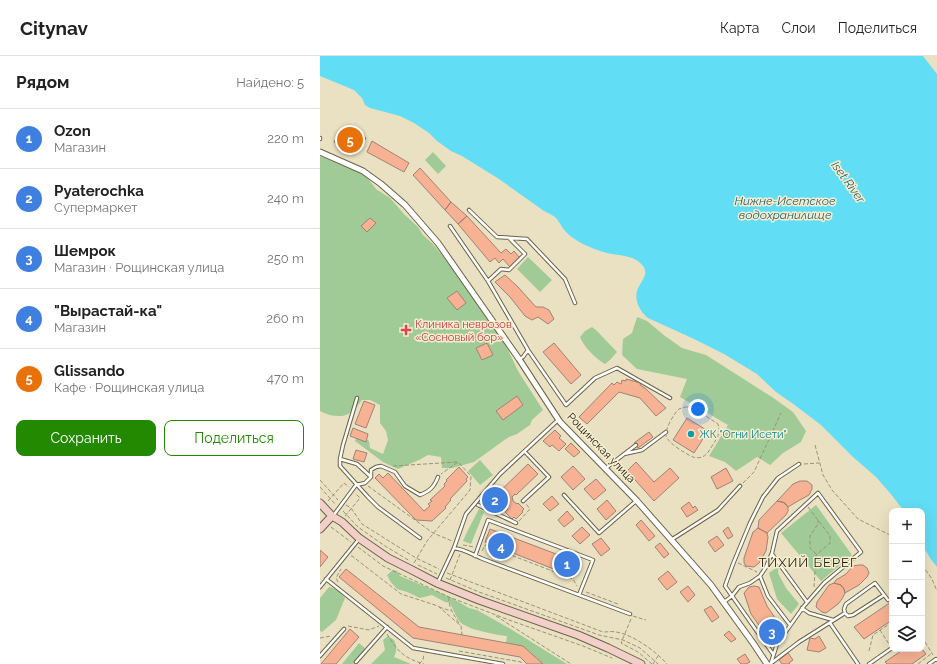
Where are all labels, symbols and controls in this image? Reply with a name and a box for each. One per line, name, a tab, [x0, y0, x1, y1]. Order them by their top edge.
text: Citynav	[20, 17, 88, 39]
text: Карта	[720, 20, 759, 36]
text: Слои	[781, 20, 816, 36]
text: Поделиться	[838, 20, 917, 36]
text: Рядом	[16, 72, 69, 92]
text: Найдено: 5	[236, 75, 304, 90]
text: Ozon	[54, 122, 91, 140]
pin: 5	[337, 125, 363, 155]
text: 1	[26, 131, 32, 146]
text: 220 m	[267, 131, 304, 146]
text: Магазин	[54, 140, 106, 155]
water label: Iset River	[828, 158, 868, 206]
text: Pyaterochka	[54, 182, 144, 200]
text: 2	[25, 191, 33, 206]
text: 240 m	[267, 191, 304, 206]
water label: Нижне-Исетское водохранилище	[734, 194, 836, 222]
text: Супермаркет	[54, 200, 137, 215]
text: Шемрок	[54, 242, 116, 260]
text: 3	[25, 251, 33, 266]
text: 250 m	[267, 251, 304, 266]
text: Магазин · Рощинская улица	[54, 260, 224, 275]
text: "Вырастай-ка"	[54, 302, 162, 320]
text: 4	[25, 311, 33, 326]
text: 260 m	[266, 311, 304, 326]
place label: Клиника неврозов «Сосновый бор»	[415, 318, 512, 344]
text: Магазин	[54, 320, 106, 335]
marker: Клиника неврозов «Сосновый бор»	[400, 324, 412, 336]
text: Glissando	[54, 362, 125, 380]
text: 5	[25, 371, 33, 386]
text: 470 m	[267, 371, 304, 386]
text: Кафе · Рощинская улица	[54, 380, 204, 395]
your location	[688, 399, 708, 419]
street label: Рощинская улица	[564, 410, 638, 486]
button: Сохранить	[16, 420, 156, 456]
button: Поделиться	[164, 420, 304, 456]
place label: ЖК "Огни Исети"	[699, 428, 787, 441]
marker: ЖК "Огни Исети"	[686, 429, 696, 439]
pin: 2	[482, 485, 508, 515]
map controls	[889, 508, 925, 652]
button: +	[889, 508, 925, 544]
pin: 4	[488, 531, 514, 561]
button: −	[889, 544, 925, 580]
pin: 1	[554, 549, 580, 579]
district label: ТИХИЙ БЕРЕГ	[758, 555, 858, 570]
button: locate	[889, 580, 925, 616]
button: layers	[889, 616, 925, 652]
pin: 3	[759, 617, 785, 647]

